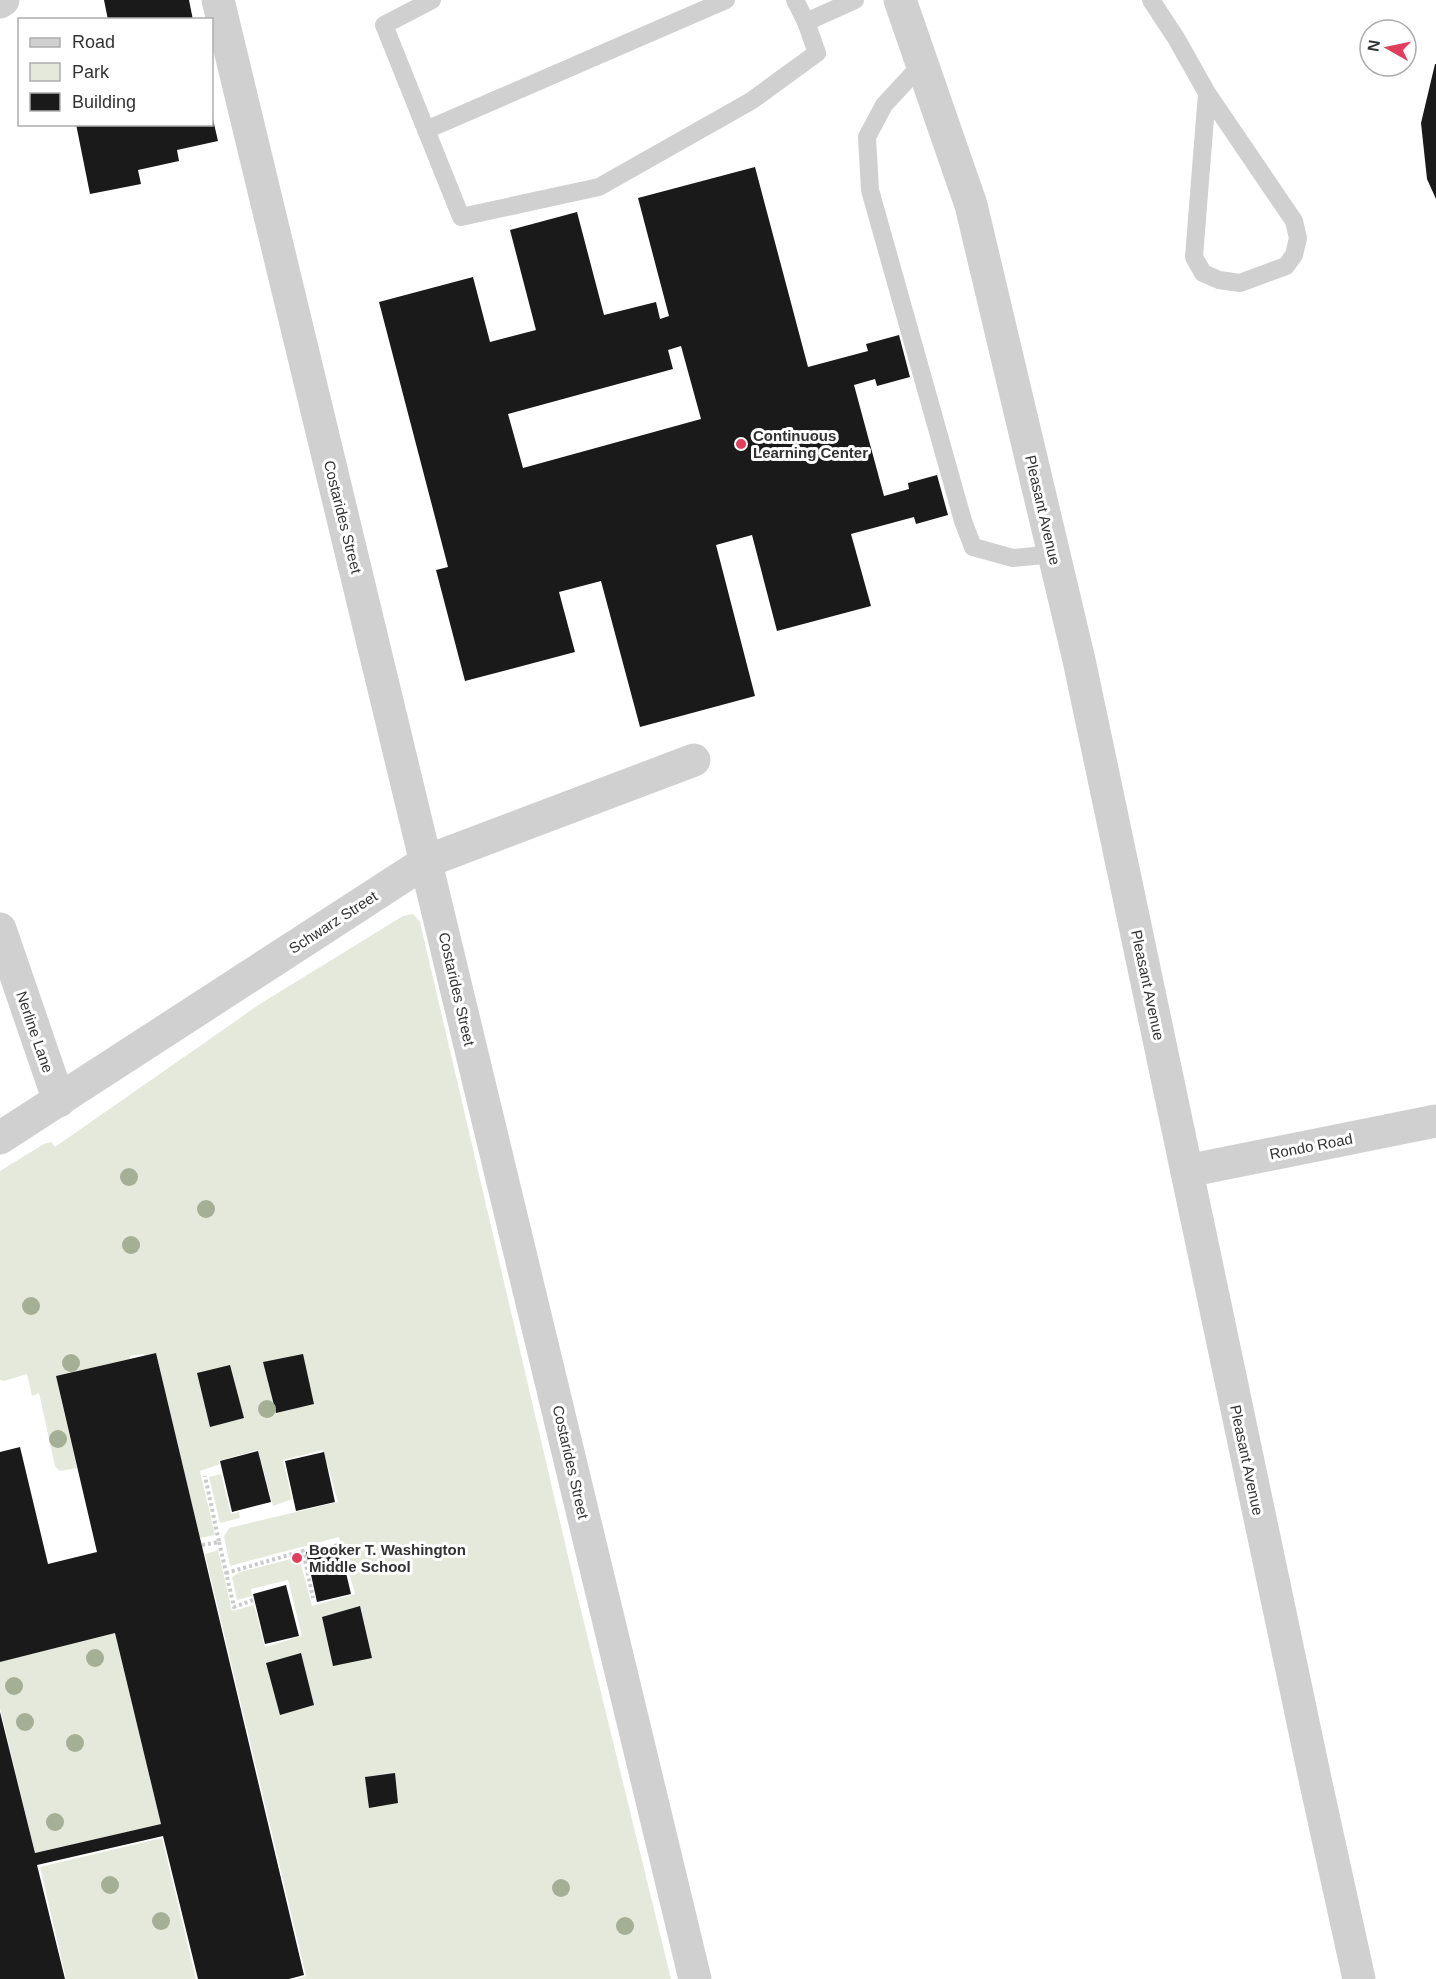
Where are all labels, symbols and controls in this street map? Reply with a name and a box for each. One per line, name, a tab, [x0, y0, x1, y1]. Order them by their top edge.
legend	[18, 18, 213, 126]
north arrow	[1358, 18, 1418, 78]
text: Road	[72, 32, 115, 52]
text: N	[1364, 39, 1383, 53]
text: Park	[72, 62, 110, 82]
text: Building	[72, 92, 136, 112]
place label: Continuous Learning Center	[753, 427, 868, 461]
marker: Continuous Learning Center	[734, 437, 748, 451]
street label: Pleasant Avenue	[1022, 453, 1064, 567]
street label: Costarides Street	[321, 459, 365, 576]
street label: Schwarz Street	[286, 887, 381, 957]
street label: Pleasant Avenue	[1128, 928, 1168, 1042]
street label: Costarides Street	[436, 931, 479, 1048]
street label: Nerline Lane	[13, 989, 57, 1075]
street label: Rondo Road	[1268, 1130, 1354, 1162]
street label: Pleasant Avenue	[1227, 1403, 1267, 1517]
street label: Costarides Street	[550, 1404, 593, 1521]
place label: Booker T. Washington Middle School	[309, 1541, 466, 1575]
marker: Booker T. Washington Middle School	[290, 1551, 304, 1565]

